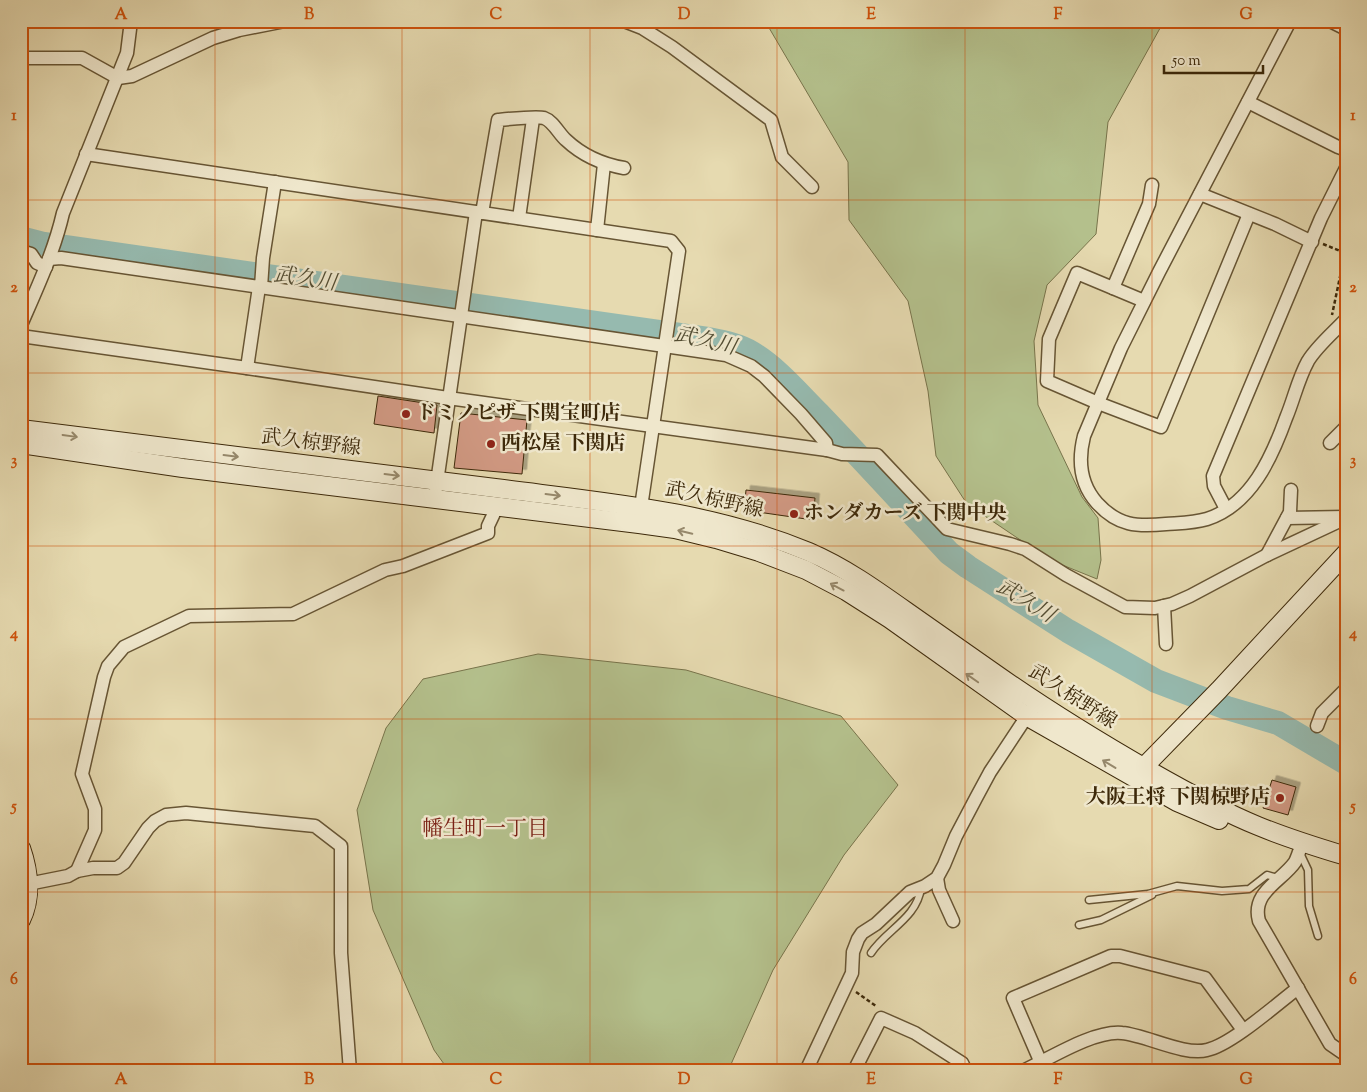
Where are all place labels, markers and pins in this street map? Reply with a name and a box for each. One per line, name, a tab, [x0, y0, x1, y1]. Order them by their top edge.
place label: ドミノピザ 下関宝町店	[416, 400, 620, 429]
marker: ドミノピザ 下関宝町店	[400, 408, 412, 420]
place label: 西松屋 下関店	[501, 430, 625, 459]
marker: 西松屋 下関店	[485, 438, 497, 450]
place label: ホンダカーズ 下関中央	[804, 500, 1006, 529]
marker: ホンダカーズ 下関中央	[788, 508, 800, 520]
place label: 大阪王将 下関椋野店	[1086, 784, 1270, 813]
marker: 大阪王将 下関椋野店	[1274, 792, 1286, 804]

